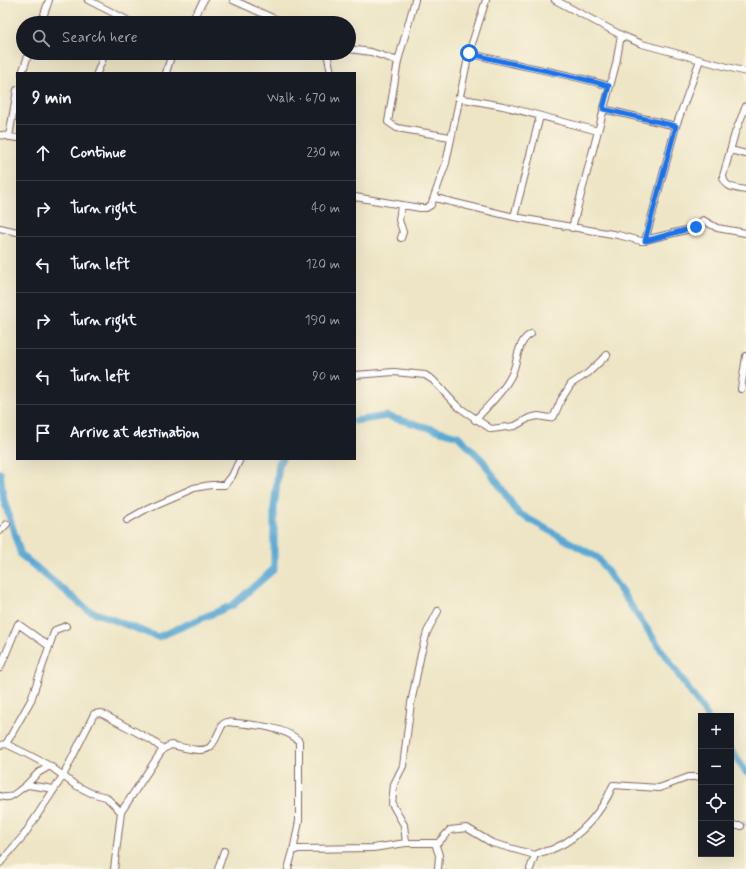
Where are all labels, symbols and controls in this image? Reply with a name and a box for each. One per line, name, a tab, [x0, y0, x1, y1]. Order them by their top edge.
search box	[16, 16, 356, 60]
icon: search	[30, 27, 52, 49]
text: Search here	[62, 28, 138, 48]
route start	[460, 44, 478, 62]
text: 9 min	[32, 87, 72, 109]
text: Walk · 670 m	[267, 90, 340, 107]
icon: ahead	[32, 142, 54, 164]
text: Continue	[70, 143, 126, 163]
text: 230 m	[306, 144, 340, 161]
icon: right	[32, 198, 54, 220]
text: Turn right	[70, 199, 137, 219]
text: 40 m	[311, 200, 340, 217]
route end	[687, 218, 705, 236]
icon: left	[32, 254, 54, 276]
text: Turn left	[70, 255, 130, 275]
text: 120 m	[306, 256, 340, 273]
icon: right	[32, 310, 54, 332]
text: Turn right	[70, 311, 137, 331]
text: 190 m	[305, 312, 340, 329]
icon: left	[32, 366, 54, 388]
text: Turn left	[70, 367, 130, 387]
text: 90 m	[312, 368, 340, 385]
icon: arrive	[32, 422, 54, 444]
text: Arrive at destination	[70, 423, 199, 443]
map controls	[698, 713, 734, 857]
button: +	[698, 713, 734, 749]
button: −	[698, 749, 734, 785]
button: locate	[698, 785, 734, 821]
button: layers	[698, 821, 734, 857]

